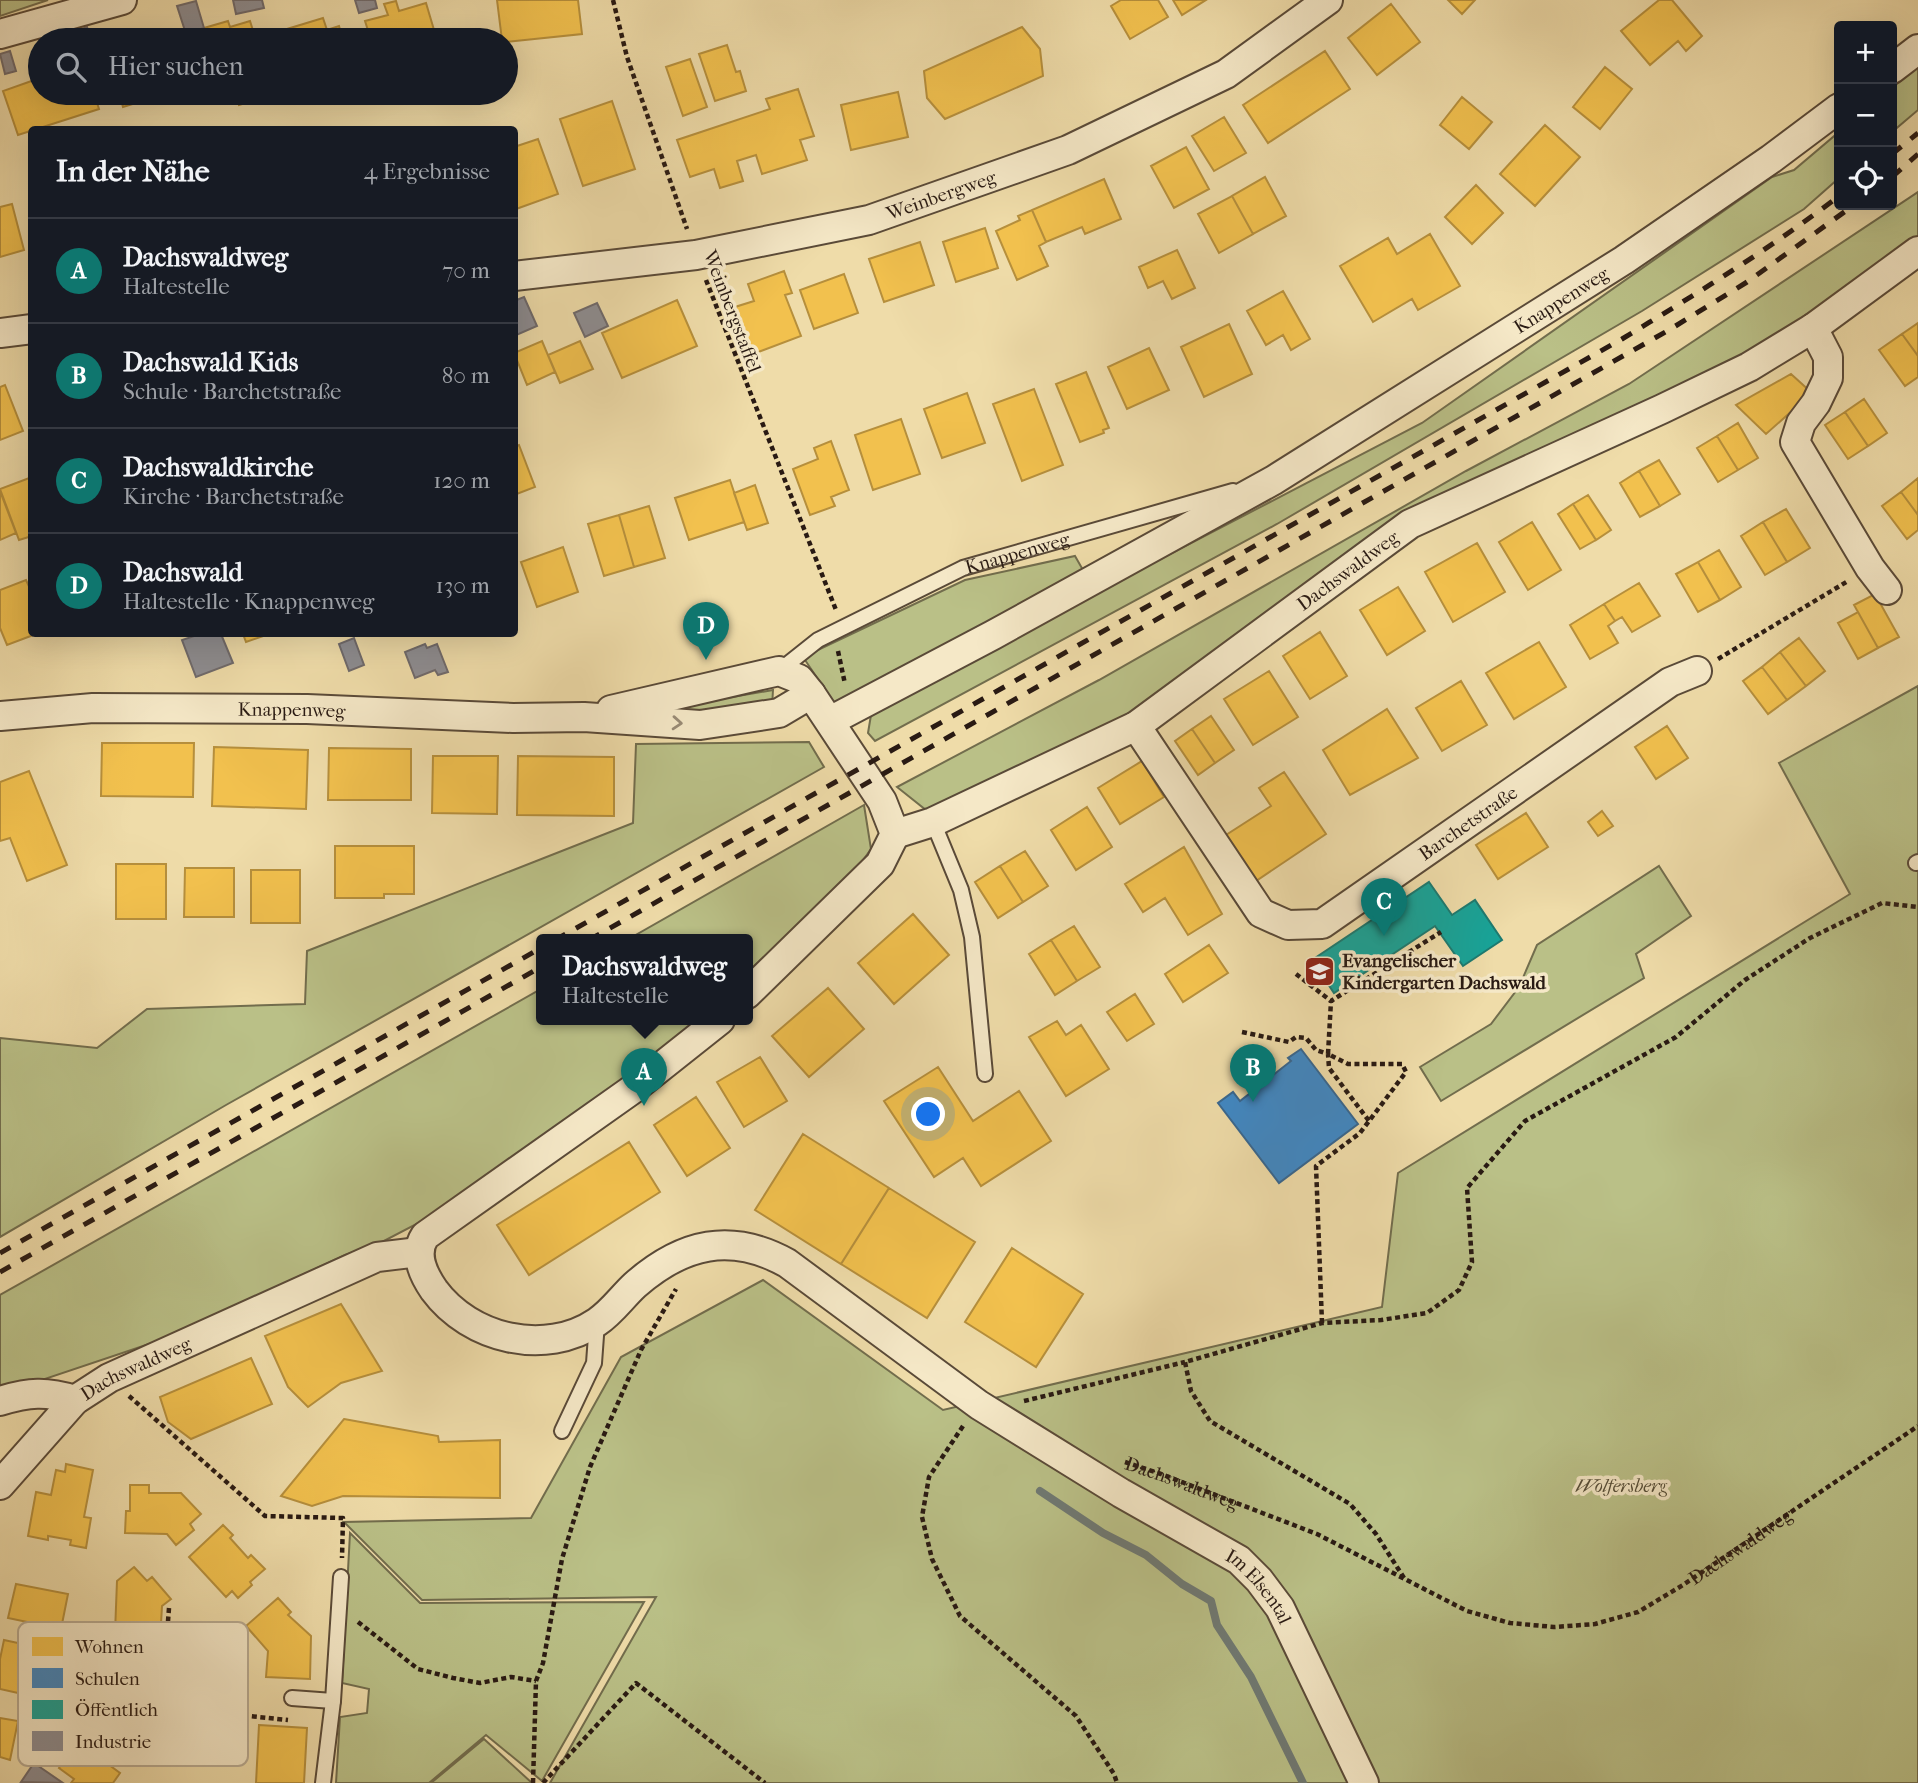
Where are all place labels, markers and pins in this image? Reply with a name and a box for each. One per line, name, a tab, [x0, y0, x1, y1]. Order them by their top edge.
pin: D	[683, 602, 729, 660]
pin: C	[1361, 878, 1407, 936]
place label: Evangelischer Kindergarten Dachswald	[1342, 950, 1547, 994]
school or university icon: Evangelischer Kindergarten Dachswald	[1302, 954, 1336, 988]
pin: B	[1230, 1044, 1276, 1102]
pin: A	[621, 1048, 667, 1106]

